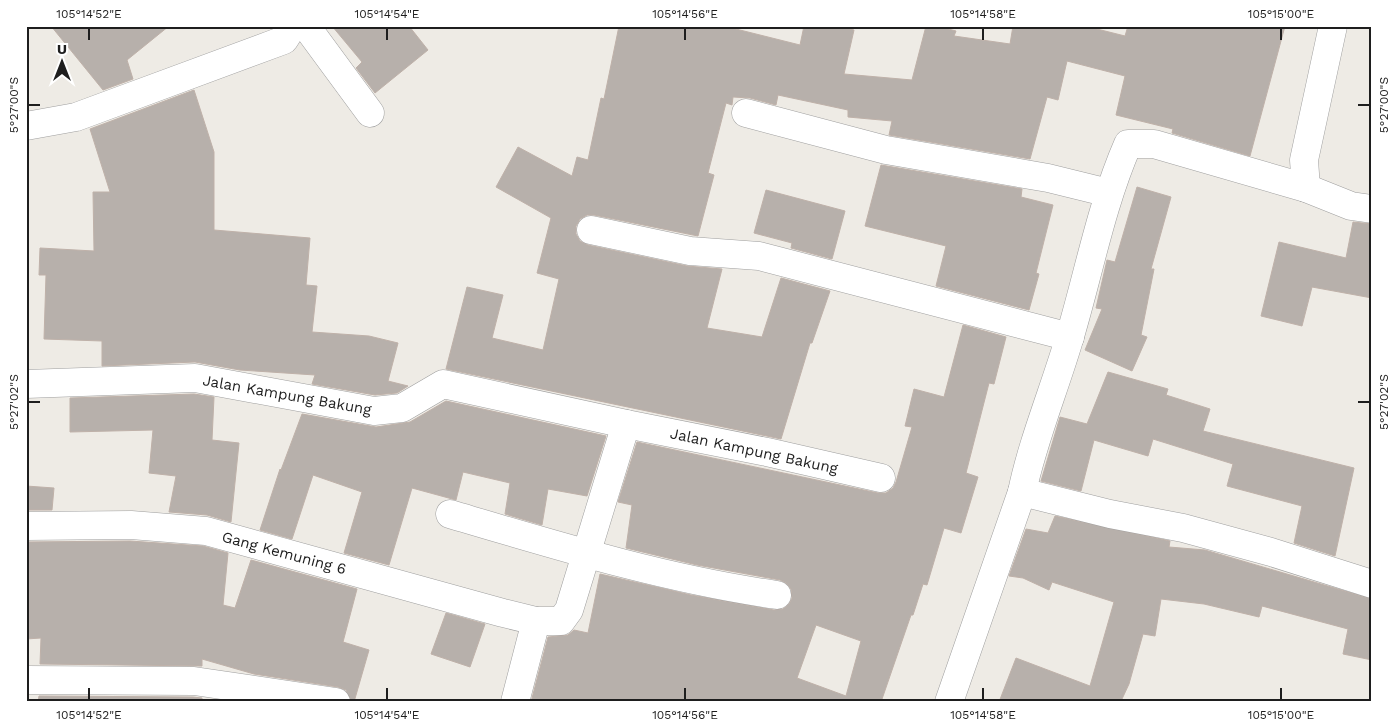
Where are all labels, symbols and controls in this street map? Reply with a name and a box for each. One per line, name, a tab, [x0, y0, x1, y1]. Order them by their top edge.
text: 105°14'52"E	[56, 7, 122, 21]
text: 105°14'54"E	[354, 7, 420, 21]
text: 105°14'56"E	[652, 7, 718, 21]
text: 105°14'58"E	[950, 7, 1016, 21]
text: 105°15'00"E	[1248, 7, 1315, 21]
north arrow	[38, 38, 88, 88]
text: U	[57, 41, 67, 57]
text: 5°27'00"S	[7, 77, 21, 133]
text: 5°27'00"S	[1377, 77, 1391, 133]
street label: Jalan Kampung Bakung	[201, 371, 373, 419]
text: 5°27'02"S	[7, 374, 21, 430]
text: 5°27'02"S	[1377, 374, 1391, 430]
street label: Jalan Kampung Bakung	[669, 424, 839, 478]
street label: Gang Kemuning 6	[220, 528, 348, 578]
text: 105°14'52"E	[56, 708, 122, 722]
text: 105°14'54"E	[354, 708, 420, 722]
text: 105°14'56"E	[652, 708, 718, 722]
text: 105°14'58"E	[950, 708, 1016, 722]
text: 105°15'00"E	[1248, 708, 1315, 722]

